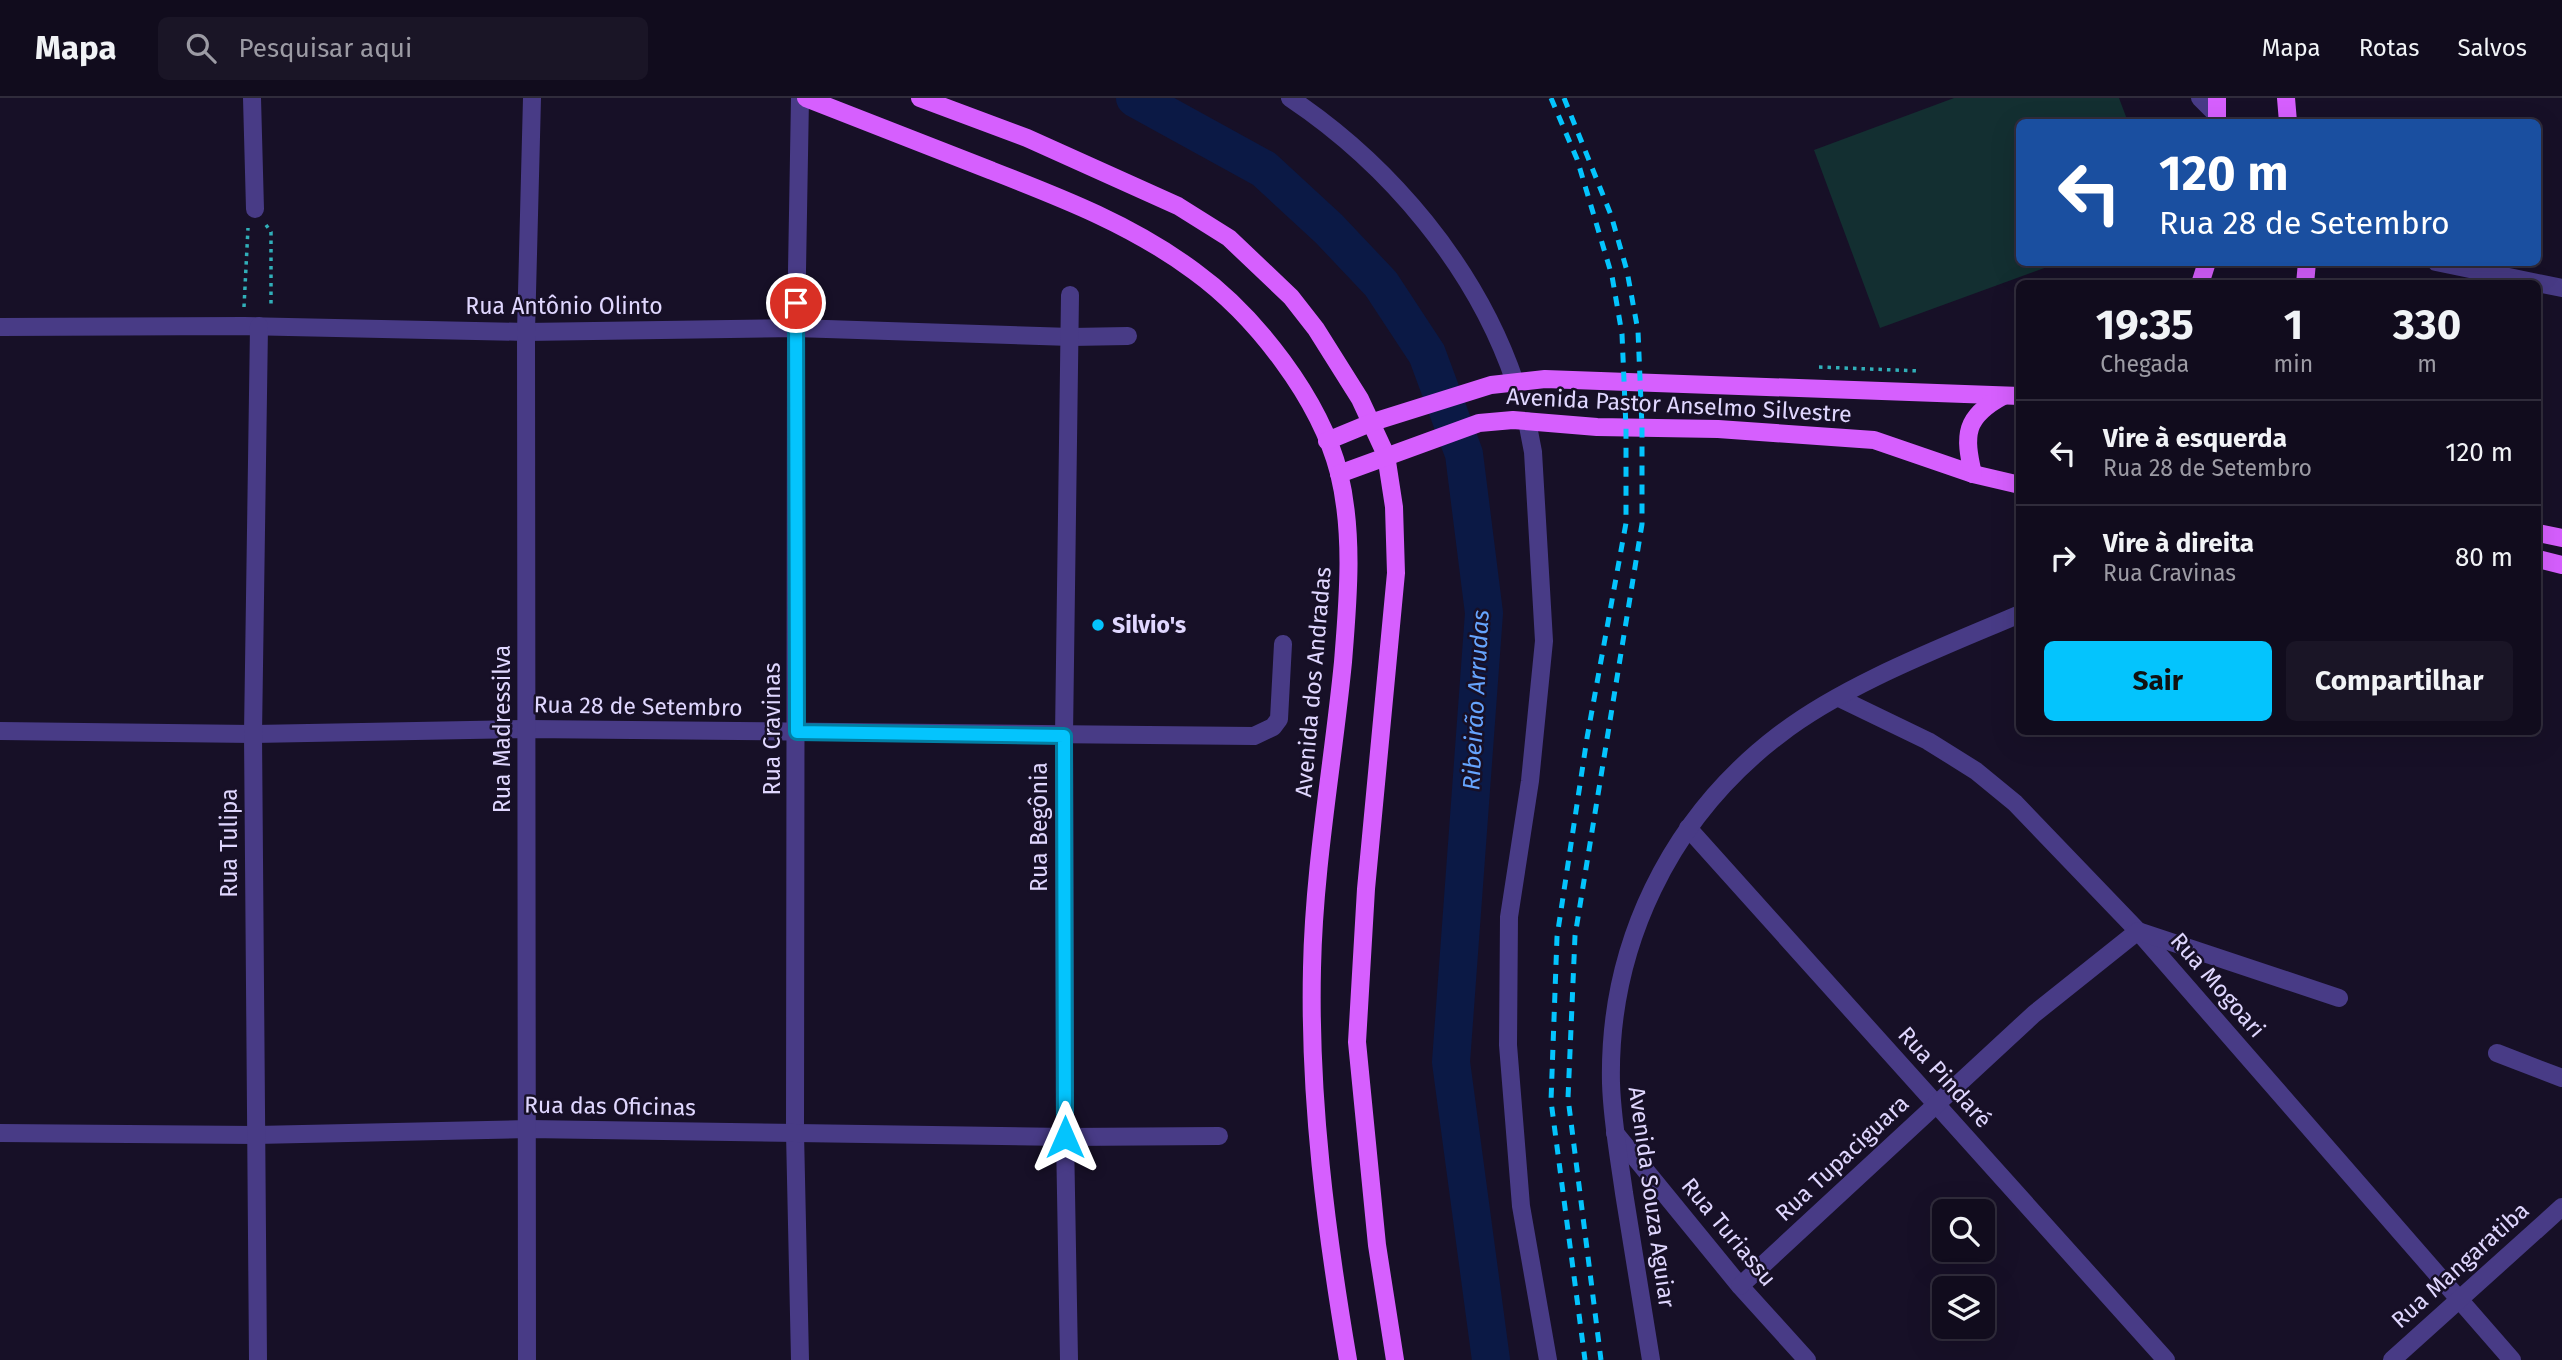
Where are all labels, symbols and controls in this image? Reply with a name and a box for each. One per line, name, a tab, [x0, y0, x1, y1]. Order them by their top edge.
search box	[158, 17, 648, 80]
text: Mapa	[35, 28, 116, 68]
icon: search	[182, 29, 220, 67]
text: Pesquisar aqui	[238, 33, 412, 64]
text: Mapa	[2262, 34, 2321, 62]
text: Rotas	[2359, 34, 2419, 62]
text: Salvos	[2457, 34, 2527, 62]
text: 120 m	[2159, 144, 2289, 203]
icon: left	[2044, 147, 2135, 238]
text: Rua 28 de Setembro	[2159, 204, 2450, 242]
pin	[766, 273, 826, 333]
icon: arrive	[777, 284, 815, 322]
street label: Rua Antônio Olinto	[465, 292, 663, 320]
text: 19:35	[2096, 300, 2194, 350]
text: 1	[2284, 300, 2303, 350]
text: 330	[2393, 300, 2461, 350]
text: Chegada	[2100, 350, 2189, 378]
text: min	[2274, 350, 2313, 378]
text: m	[2417, 350, 2437, 378]
street label: Avenida Pastor Anselmo Silvestre	[1506, 382, 1852, 428]
text: Vire à esquerda	[2103, 423, 2287, 454]
icon: left	[2044, 434, 2082, 472]
text: 120 m	[2445, 437, 2513, 468]
text: Rua 28 de Setembro	[2103, 454, 2312, 482]
text: Vire à direita	[2103, 528, 2254, 559]
icon: right	[2044, 539, 2082, 577]
text: 80 m	[2455, 542, 2513, 573]
text: Rua Cravinas	[2103, 559, 2236, 587]
street label: Avenida dos Andradas	[1289, 566, 1337, 798]
water label: Ribeirão Arrudas	[1457, 609, 1495, 791]
place label: Silvio's	[1112, 611, 1186, 639]
marker: Silvio's	[1090, 617, 1106, 633]
button: Sair	[2044, 641, 2272, 721]
button: Compartilhar	[2286, 641, 2513, 721]
street label: Rua Madressilva	[488, 645, 516, 813]
street label: Rua Cravinas	[758, 663, 786, 796]
street label: Rua 28 de Setembro	[533, 690, 743, 722]
street label: Rua Begônia	[1025, 762, 1053, 892]
street label: Rua Tulipa	[215, 788, 243, 898]
street label: Rua Mogoari	[2165, 927, 2271, 1043]
street label: Rua Pindaré	[1892, 1021, 1998, 1133]
street label: Avenida Souza Aguiar	[1623, 1085, 1681, 1310]
street label: Rua Tupaciguara	[1770, 1089, 1914, 1227]
street label: Rua das Oficinas	[524, 1091, 696, 1121]
position arrow	[1028, 1100, 1102, 1174]
street label: Rua Turiassu	[1676, 1172, 1782, 1292]
street label: Rua Mangaratiba	[2386, 1196, 2534, 1334]
map controls	[1932, 1199, 1995, 1339]
button: search	[1932, 1199, 1995, 1262]
button: layers	[1932, 1276, 1995, 1339]

